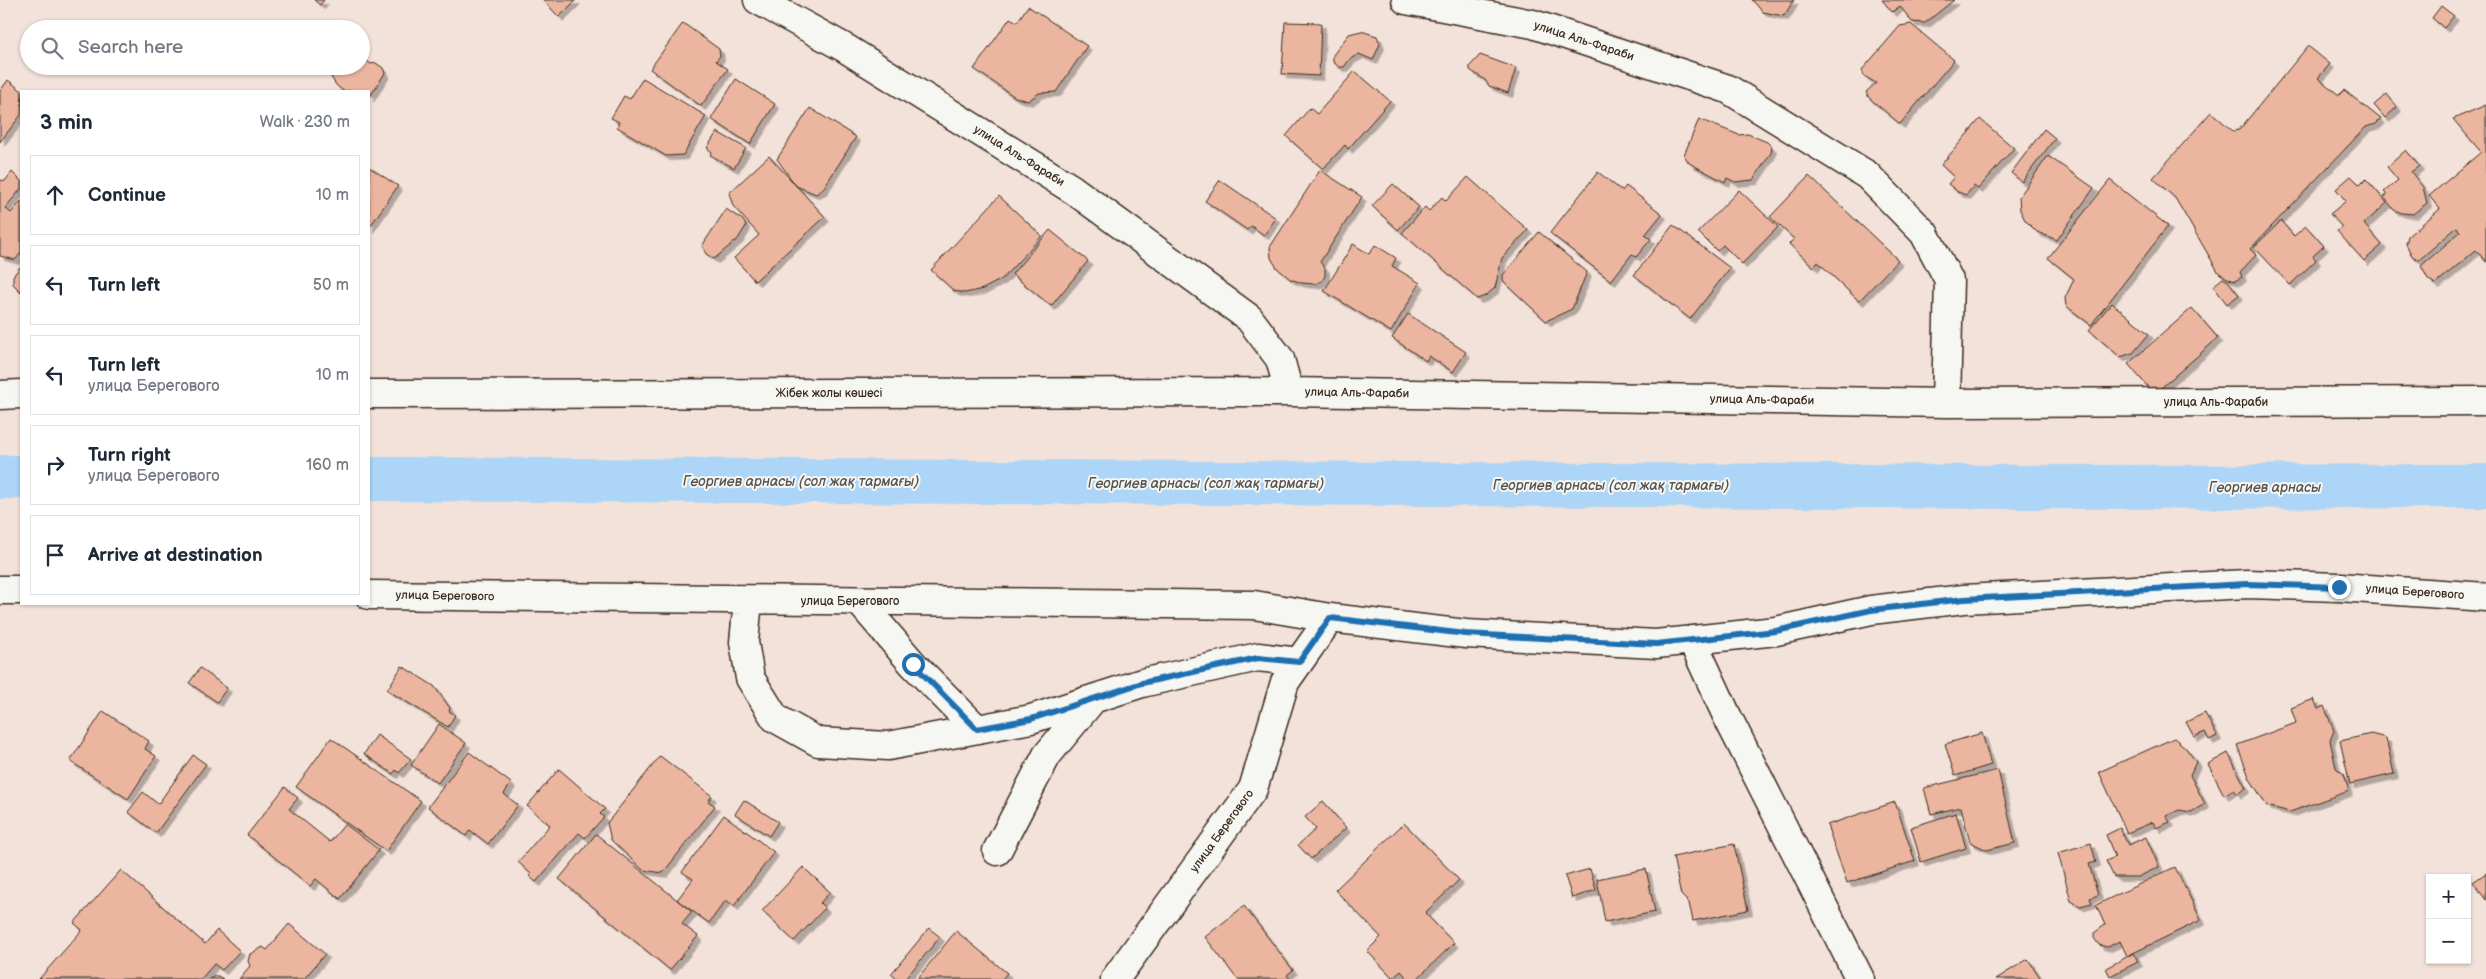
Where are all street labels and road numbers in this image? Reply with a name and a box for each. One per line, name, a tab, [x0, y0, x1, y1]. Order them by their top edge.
street label: улица Аль-Фараби	[1532, 18, 1636, 64]
street label: улица Аль-Фараби	[971, 122, 1067, 190]
street label: улица Аль-Фараби	[1305, 385, 1409, 401]
street label: Жібек жолы көшесі	[776, 386, 883, 401]
street label: улица Аль-Фараби	[1710, 392, 1814, 408]
street label: улица Аль-Фараби	[2164, 395, 2268, 410]
street label: улица Берегового	[2365, 581, 2465, 603]
street label: улица Берегового	[396, 588, 494, 604]
street label: улица Берегового	[801, 594, 899, 609]
street label: улица Берегового	[1187, 787, 1257, 875]

